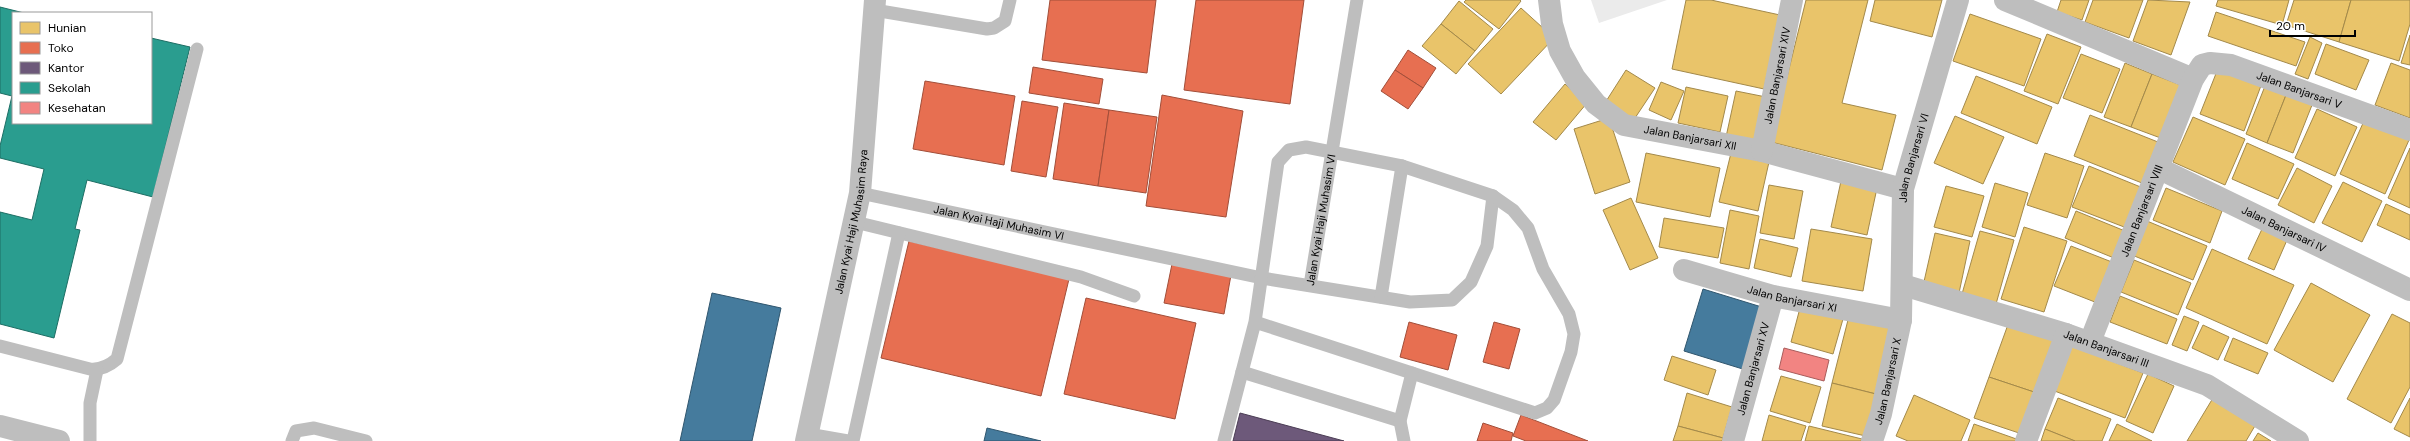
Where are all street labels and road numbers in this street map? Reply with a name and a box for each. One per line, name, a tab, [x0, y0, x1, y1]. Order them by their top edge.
street label: Jalan Banjarsari XIV	[1761, 25, 1794, 125]
street label: Jalan Banjarsari V	[2255, 68, 2344, 112]
street label: Jalan Banjarsari VI	[1896, 112, 1932, 203]
street label: Jalan Banjarsari XII	[1643, 122, 1738, 153]
street label: Jalan Kyai Haji Muhasim Raya	[831, 149, 870, 295]
street label: Jalan Kyai Haji Muhasim VI	[1303, 153, 1338, 287]
street label: Jalan Banjarsari VIII	[2117, 163, 2166, 259]
street label: Jalan Kyai Haji Muhasim VI	[932, 202, 1065, 243]
street label: Jalan Banjarsari IV	[2240, 203, 2329, 256]
street label: Jalan Banjarsari XI	[1746, 282, 1838, 315]
street label: Jalan Banjarsari XV	[1733, 320, 1773, 417]
street label: Jalan Banjarsari III	[2062, 327, 2151, 370]
street label: Jalan Banjarsari X	[1871, 336, 1904, 426]

